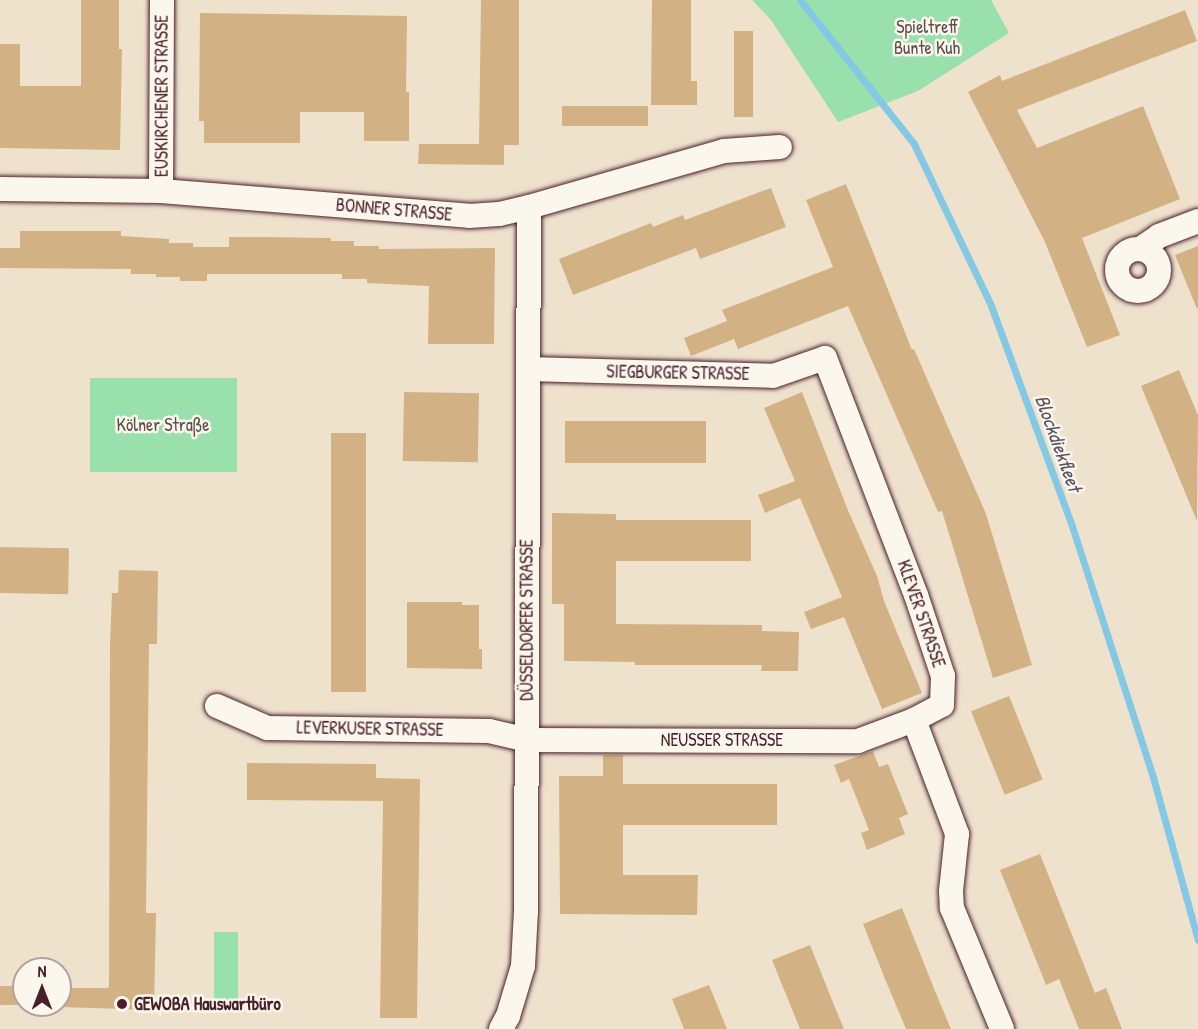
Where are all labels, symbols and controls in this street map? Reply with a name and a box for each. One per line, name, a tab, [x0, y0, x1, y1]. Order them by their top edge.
street label: EUSKIRCHENER STRASSE	[151, 15, 173, 177]
park label: Spieltreff Bunte Kuh	[894, 17, 960, 60]
street label: BONNER STRASSE	[335, 194, 453, 226]
street label: SIEGBURGER STRASSE	[606, 361, 750, 385]
water label: Blockdiekfleet	[1030, 391, 1088, 495]
park label: Kölner Straße	[117, 414, 209, 436]
street label: DÜSSELDORFER STRASSE	[516, 539, 538, 701]
street label: KLEVER STRASSE	[892, 557, 950, 671]
street label: LEVERKUSER STRASSE	[296, 717, 444, 741]
street label: NEUSSER STRASSE	[661, 729, 783, 751]
north arrow	[12, 957, 72, 1017]
text: N	[38, 960, 46, 982]
place label: GEWOBA Hauswartbüro	[134, 993, 281, 1015]
marker: GEWOBA Hauswartbüro	[115, 997, 129, 1011]

